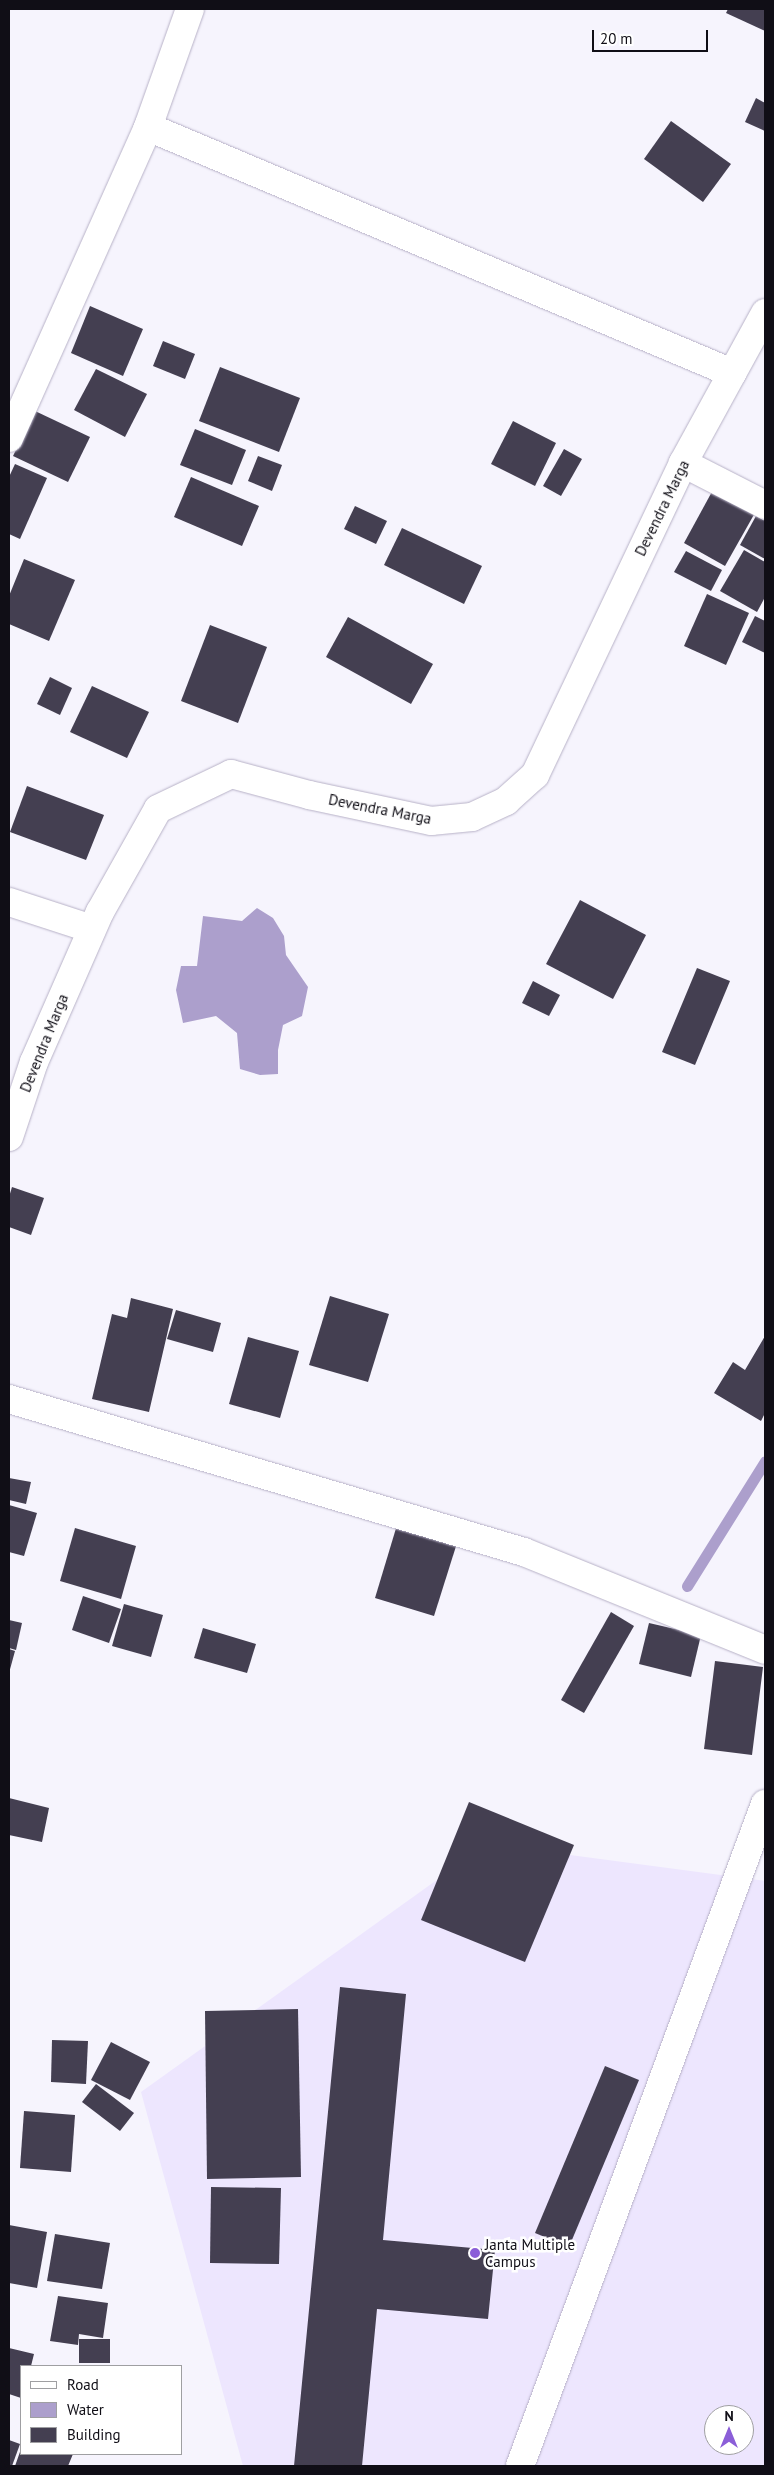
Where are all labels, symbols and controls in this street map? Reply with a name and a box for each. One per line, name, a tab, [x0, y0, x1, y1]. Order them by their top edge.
scale bar	[594, 20, 710, 52]
text: 20 m	[600, 29, 633, 48]
street label: Devendra Marga	[631, 457, 693, 559]
street label: Devendra Marga	[327, 790, 433, 828]
street label: Devendra Marga	[16, 991, 72, 1095]
place label: Janta Multiple Campus	[485, 2235, 575, 2270]
marker: Janta Multiple Campus	[469, 2247, 481, 2259]
legend	[20, 2365, 182, 2455]
text: Road	[67, 2375, 99, 2394]
text: Water	[67, 2400, 104, 2419]
north arrow	[704, 2405, 754, 2455]
text: N	[724, 2407, 734, 2425]
text: Building	[67, 2425, 121, 2444]

